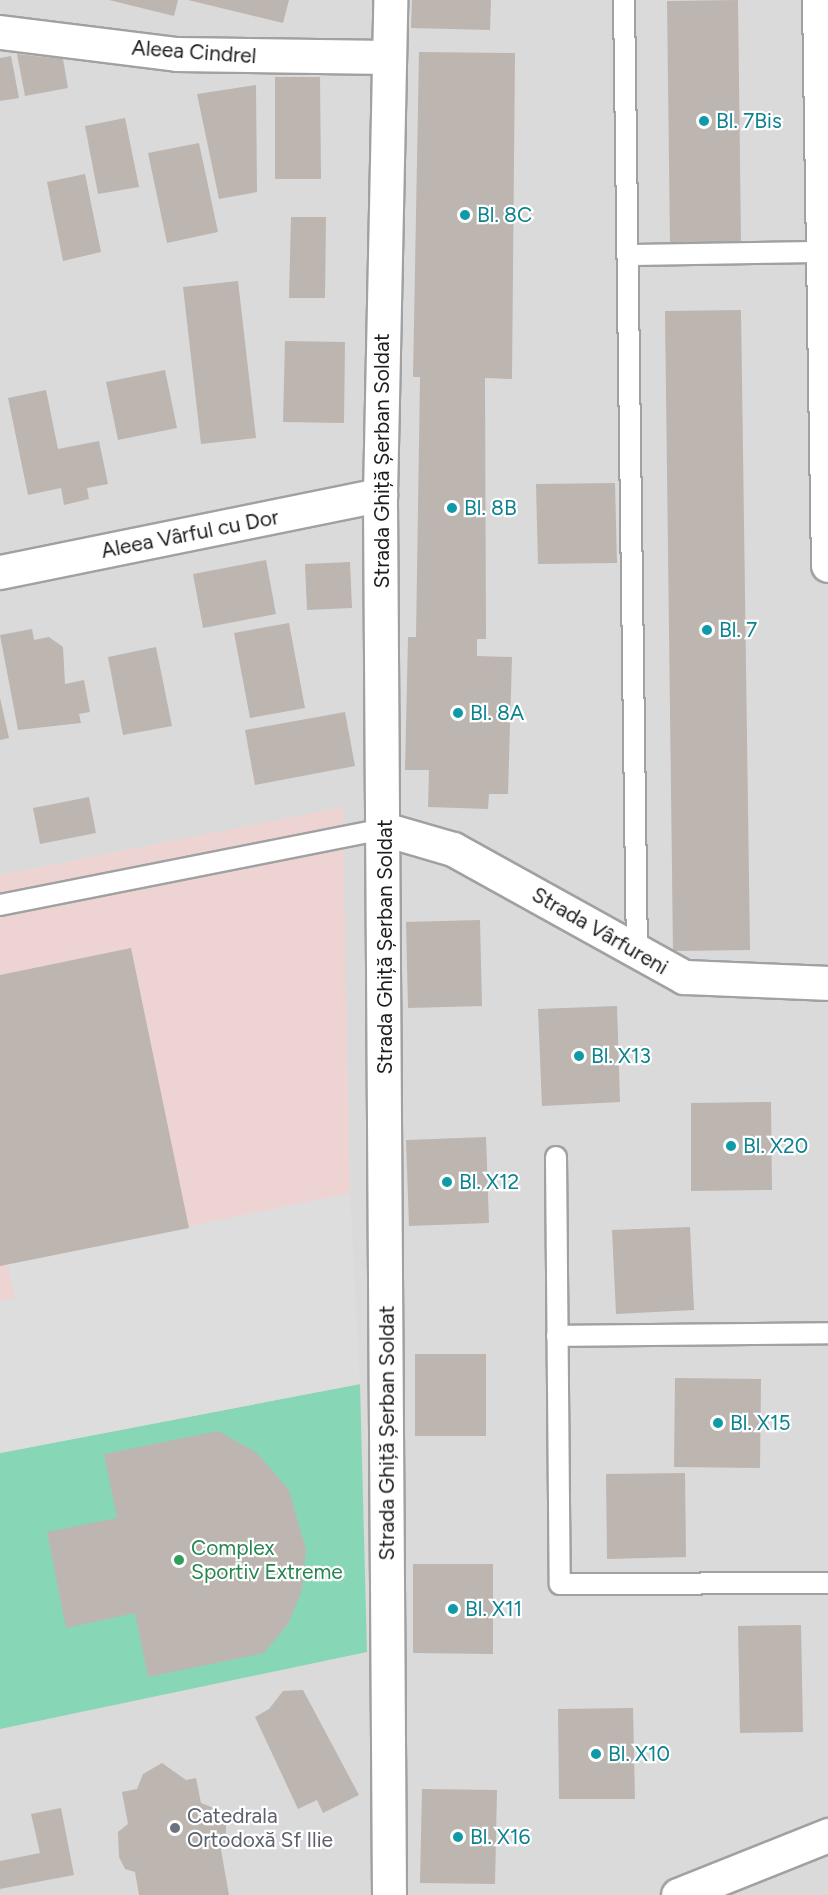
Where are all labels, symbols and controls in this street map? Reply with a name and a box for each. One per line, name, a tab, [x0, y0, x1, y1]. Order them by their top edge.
street label: Aleea Cindrel	[131, 35, 257, 69]
place label: Bl. 7Bis	[716, 108, 782, 134]
marker: Bl. 7Bis	[697, 114, 711, 128]
place label: Bl. 8C	[477, 202, 532, 228]
marker: Bl. 8C	[458, 208, 472, 222]
street label: Strada Ghiță Șerban Soldat	[369, 333, 395, 589]
place label: Bl. 8B	[464, 495, 517, 521]
marker: Bl. 8B	[445, 501, 459, 515]
street label: Aleea Vârful cu Dor	[99, 504, 281, 564]
place label: Bl. 7	[719, 617, 757, 643]
marker: Bl. 7	[700, 623, 714, 637]
place label: Bl. 8A	[470, 700, 524, 726]
marker: Bl. 8A	[451, 706, 465, 720]
street label: Strada Ghiță Șerban Soldat	[372, 819, 398, 1075]
street label: Strada Vârfureni	[527, 882, 673, 980]
place label: Bl. X13	[591, 1043, 651, 1069]
marker: Bl. X13	[572, 1049, 586, 1063]
place label: Bl. X20	[743, 1133, 808, 1159]
marker: Bl. X20	[724, 1139, 738, 1153]
place label: Bl. X12	[459, 1169, 519, 1195]
marker: Bl. X12	[440, 1175, 454, 1189]
street label: Strada Ghiță Șerban Soldat	[374, 1305, 400, 1561]
place label: Bl. X15	[730, 1410, 791, 1436]
marker: Bl. X15	[711, 1416, 725, 1430]
place label: Complex Sportiv Extreme	[191, 1535, 343, 1585]
marker: Complex Sportiv Extreme	[172, 1553, 186, 1567]
place label: Bl. X11	[465, 1596, 522, 1622]
marker: Bl. X11	[446, 1602, 460, 1616]
place label: Bl. X10	[608, 1741, 670, 1767]
marker: Bl. X10	[589, 1747, 603, 1761]
place label: Catedrala Ortodoxă Sf Ilie	[187, 1803, 333, 1853]
marker: Catedrala Ortodoxă Sf Ilie	[168, 1821, 182, 1835]
place label: Bl. X16	[470, 1824, 530, 1850]
marker: Bl. X16	[451, 1830, 465, 1844]

